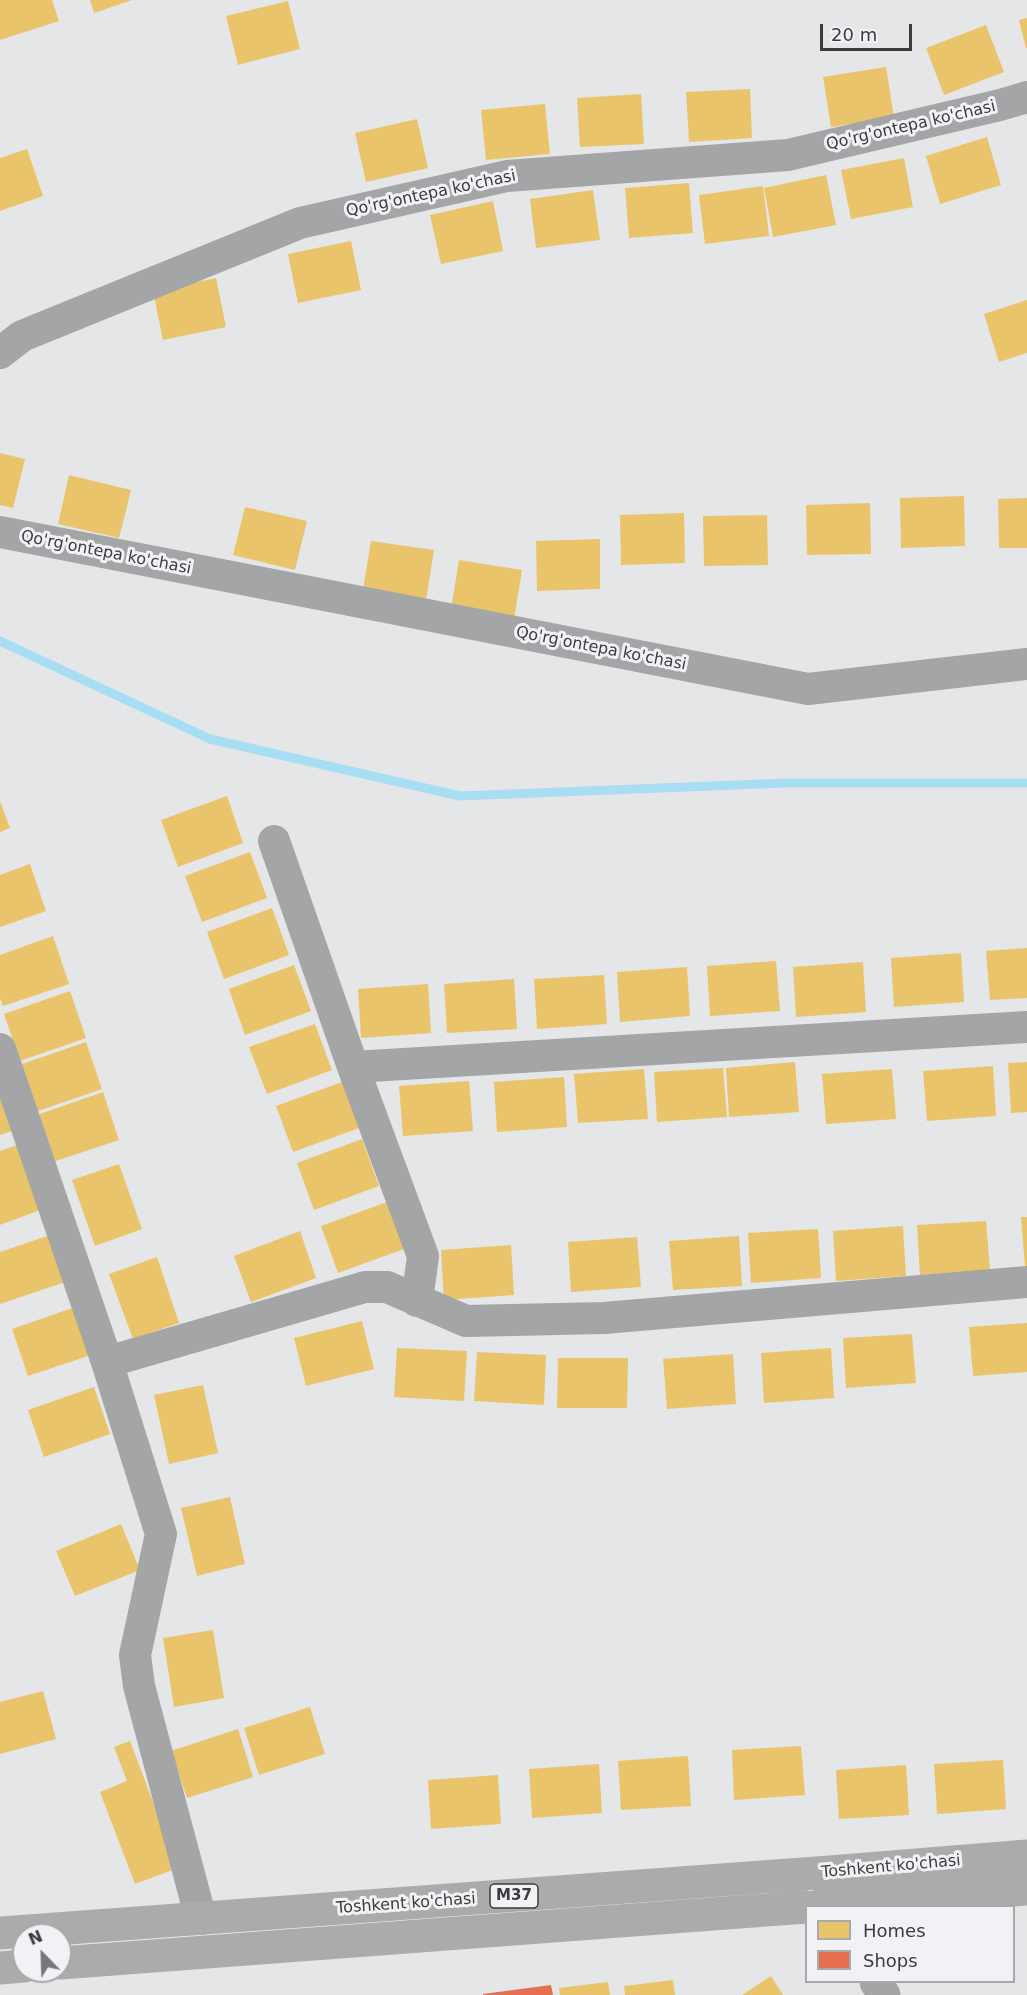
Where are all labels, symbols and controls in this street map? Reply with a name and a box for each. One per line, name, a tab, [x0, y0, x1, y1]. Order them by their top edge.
scale bar	[823, 12, 914, 50]
text: 20 m	[831, 24, 877, 45]
street label: Qo'rg'ontepa ko'chasi	[824, 97, 998, 155]
street label: Qo'rg'ontepa ko'chasi	[344, 167, 518, 221]
street label: Qo'rg'ontepa ko'chasi	[19, 527, 193, 579]
street label: Qo'rg'ontepa ko'chasi	[514, 623, 688, 675]
street label: Toshkent ko'chasi	[821, 1851, 961, 1883]
road number: M37	[490, 1884, 538, 1908]
street label: Toshkent ko'chasi	[336, 1890, 476, 1918]
legend	[805, 1905, 1015, 1983]
text: Homes	[863, 1920, 926, 1941]
north arrow	[12, 1923, 72, 1983]
text: N	[26, 1926, 45, 1949]
text: Shops	[863, 1950, 918, 1971]

